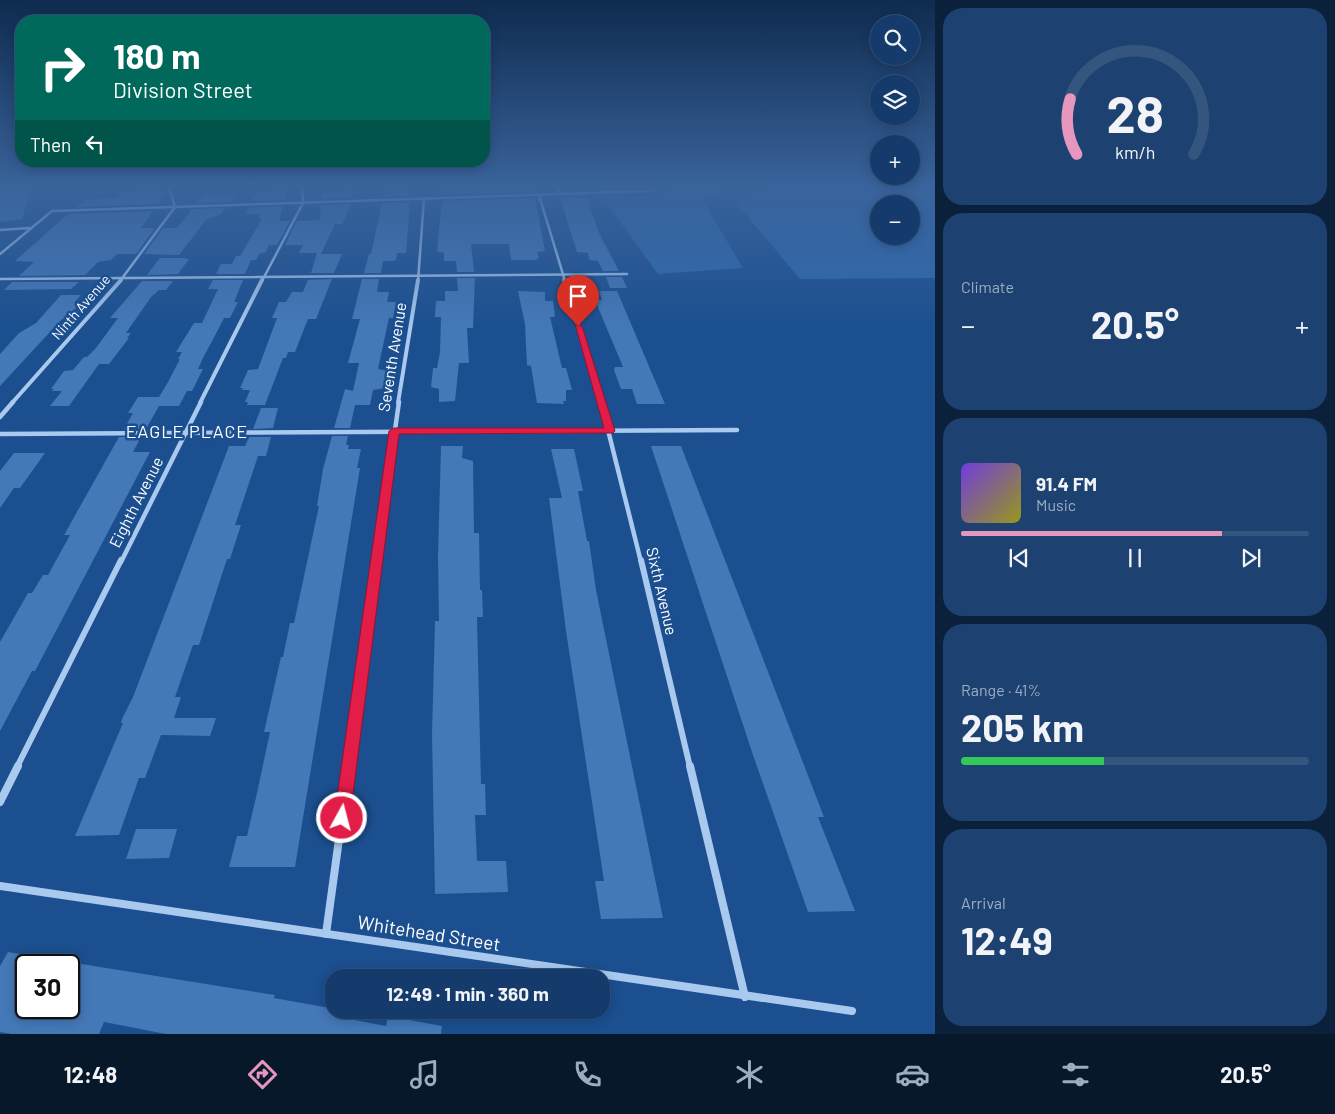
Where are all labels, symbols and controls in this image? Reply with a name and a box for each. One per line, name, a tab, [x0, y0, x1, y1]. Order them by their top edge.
map controls	[870, 15, 920, 245]
button: search	[870, 15, 920, 65]
text: 180 m	[113, 34, 201, 76]
icon: right	[30, 35, 95, 100]
button: layers	[870, 75, 920, 125]
text: Division Street	[113, 76, 253, 102]
text: 28	[1106, 81, 1164, 143]
icon: left	[81, 130, 109, 158]
text: Then	[30, 133, 71, 156]
button: +	[870, 135, 920, 185]
text: km/h	[1115, 141, 1155, 163]
button: −	[870, 195, 920, 245]
street label: Ninth Avenue	[48, 271, 113, 343]
pin	[557, 275, 599, 326]
text: Climate	[961, 277, 1014, 296]
icon: arrive	[564, 282, 592, 310]
street label: Seventh Avenue	[373, 301, 410, 413]
text: 20.5°	[1091, 301, 1179, 347]
text: −	[961, 308, 975, 342]
text: +	[1295, 308, 1309, 342]
district label: EAGLE PLACE	[126, 420, 248, 442]
street label: Eighth Avenue	[105, 453, 167, 550]
text: 91.4 FM	[1036, 472, 1097, 495]
text: Music	[1036, 495, 1076, 514]
icon: previous	[1005, 544, 1033, 572]
icon: pause	[1121, 544, 1149, 572]
icon: next	[1237, 544, 1265, 572]
street label: Sixth Avenue	[643, 545, 682, 637]
text: Range · 41%	[961, 680, 1041, 699]
text: 205 km	[961, 704, 1084, 750]
position arrow	[315, 791, 367, 843]
text: Arrival	[961, 893, 1006, 912]
street label: Whitehead Street	[356, 910, 502, 955]
text: 12:49	[961, 917, 1053, 963]
speed limit sign: 30	[15, 954, 80, 1019]
text: 12:49 · 1 min · 360 m	[386, 982, 549, 1005]
icon: directions	[245, 1057, 280, 1092]
icon: music	[407, 1057, 442, 1092]
icon: phone	[570, 1057, 605, 1092]
icon: climate	[732, 1057, 767, 1092]
icon: car	[895, 1057, 930, 1092]
icon: filters	[1058, 1057, 1093, 1092]
text: 12:48	[64, 1061, 117, 1087]
text: 20.5°	[1220, 1061, 1271, 1087]

